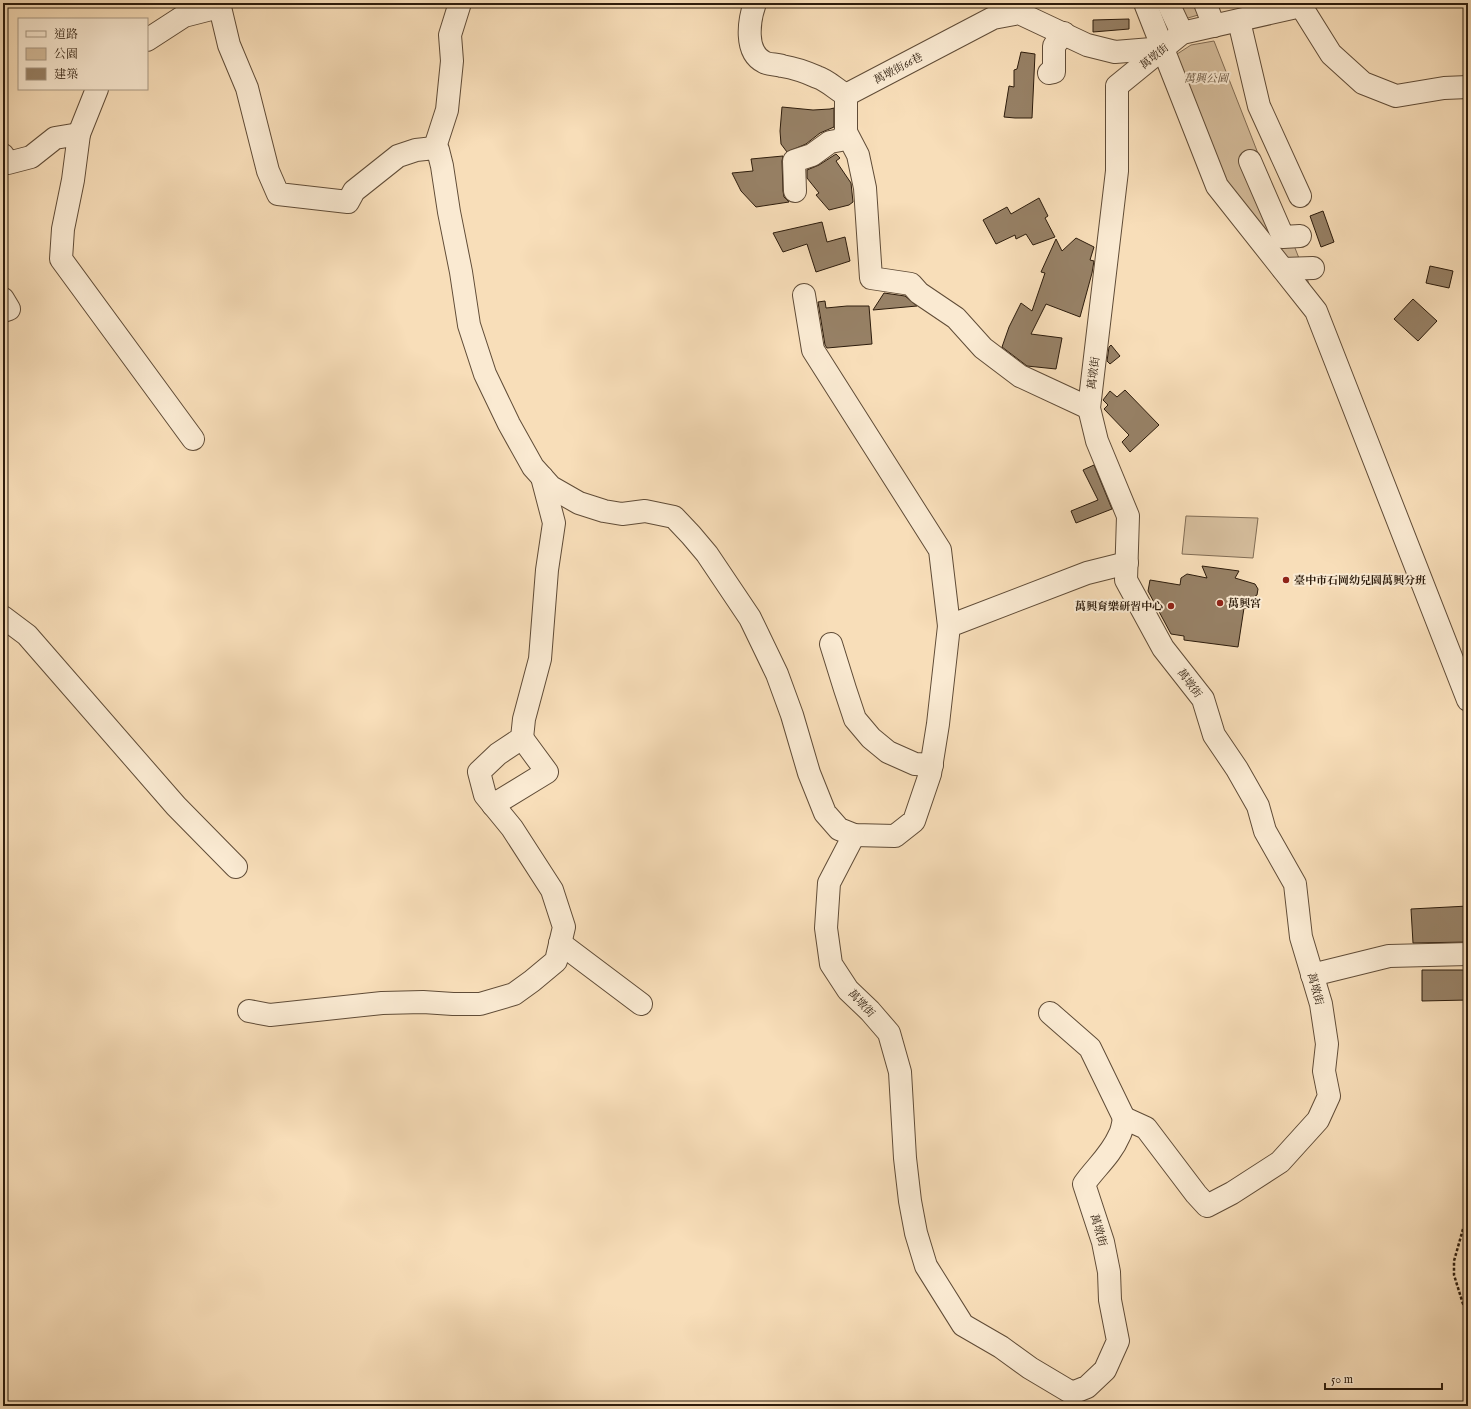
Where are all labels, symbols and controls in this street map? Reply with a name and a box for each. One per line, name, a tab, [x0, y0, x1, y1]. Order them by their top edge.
legend	[18, 18, 148, 90]
text: 道路	[54, 27, 78, 42]
street label: 萬墩街	[1137, 41, 1172, 73]
text: 公園	[54, 47, 78, 62]
street label: 萬墩街66巷	[872, 50, 925, 88]
text: 建築	[54, 67, 78, 82]
park label: 萬興公園	[1184, 72, 1230, 86]
street label: 萬墩街	[1085, 356, 1103, 390]
place label: 臺中市石岡幼兒園萬興分班	[1294, 574, 1426, 588]
marker: 臺中市石岡幼兒園萬興分班	[1281, 575, 1291, 585]
place label: 萬興宮	[1228, 597, 1261, 611]
marker: 萬興宮	[1215, 598, 1225, 608]
place label: 萬興育樂研習中心	[1075, 600, 1163, 614]
marker: 萬興育樂研習中心	[1166, 601, 1176, 611]
street label: 萬墩街	[1174, 666, 1205, 701]
street label: 萬墩街	[1304, 972, 1326, 1007]
street label: 萬墩街	[845, 987, 878, 1021]
street label: 萬墩街	[1087, 1212, 1109, 1248]
scale bar	[1325, 1365, 1442, 1391]
text: 50 m	[1331, 1372, 1353, 1387]

